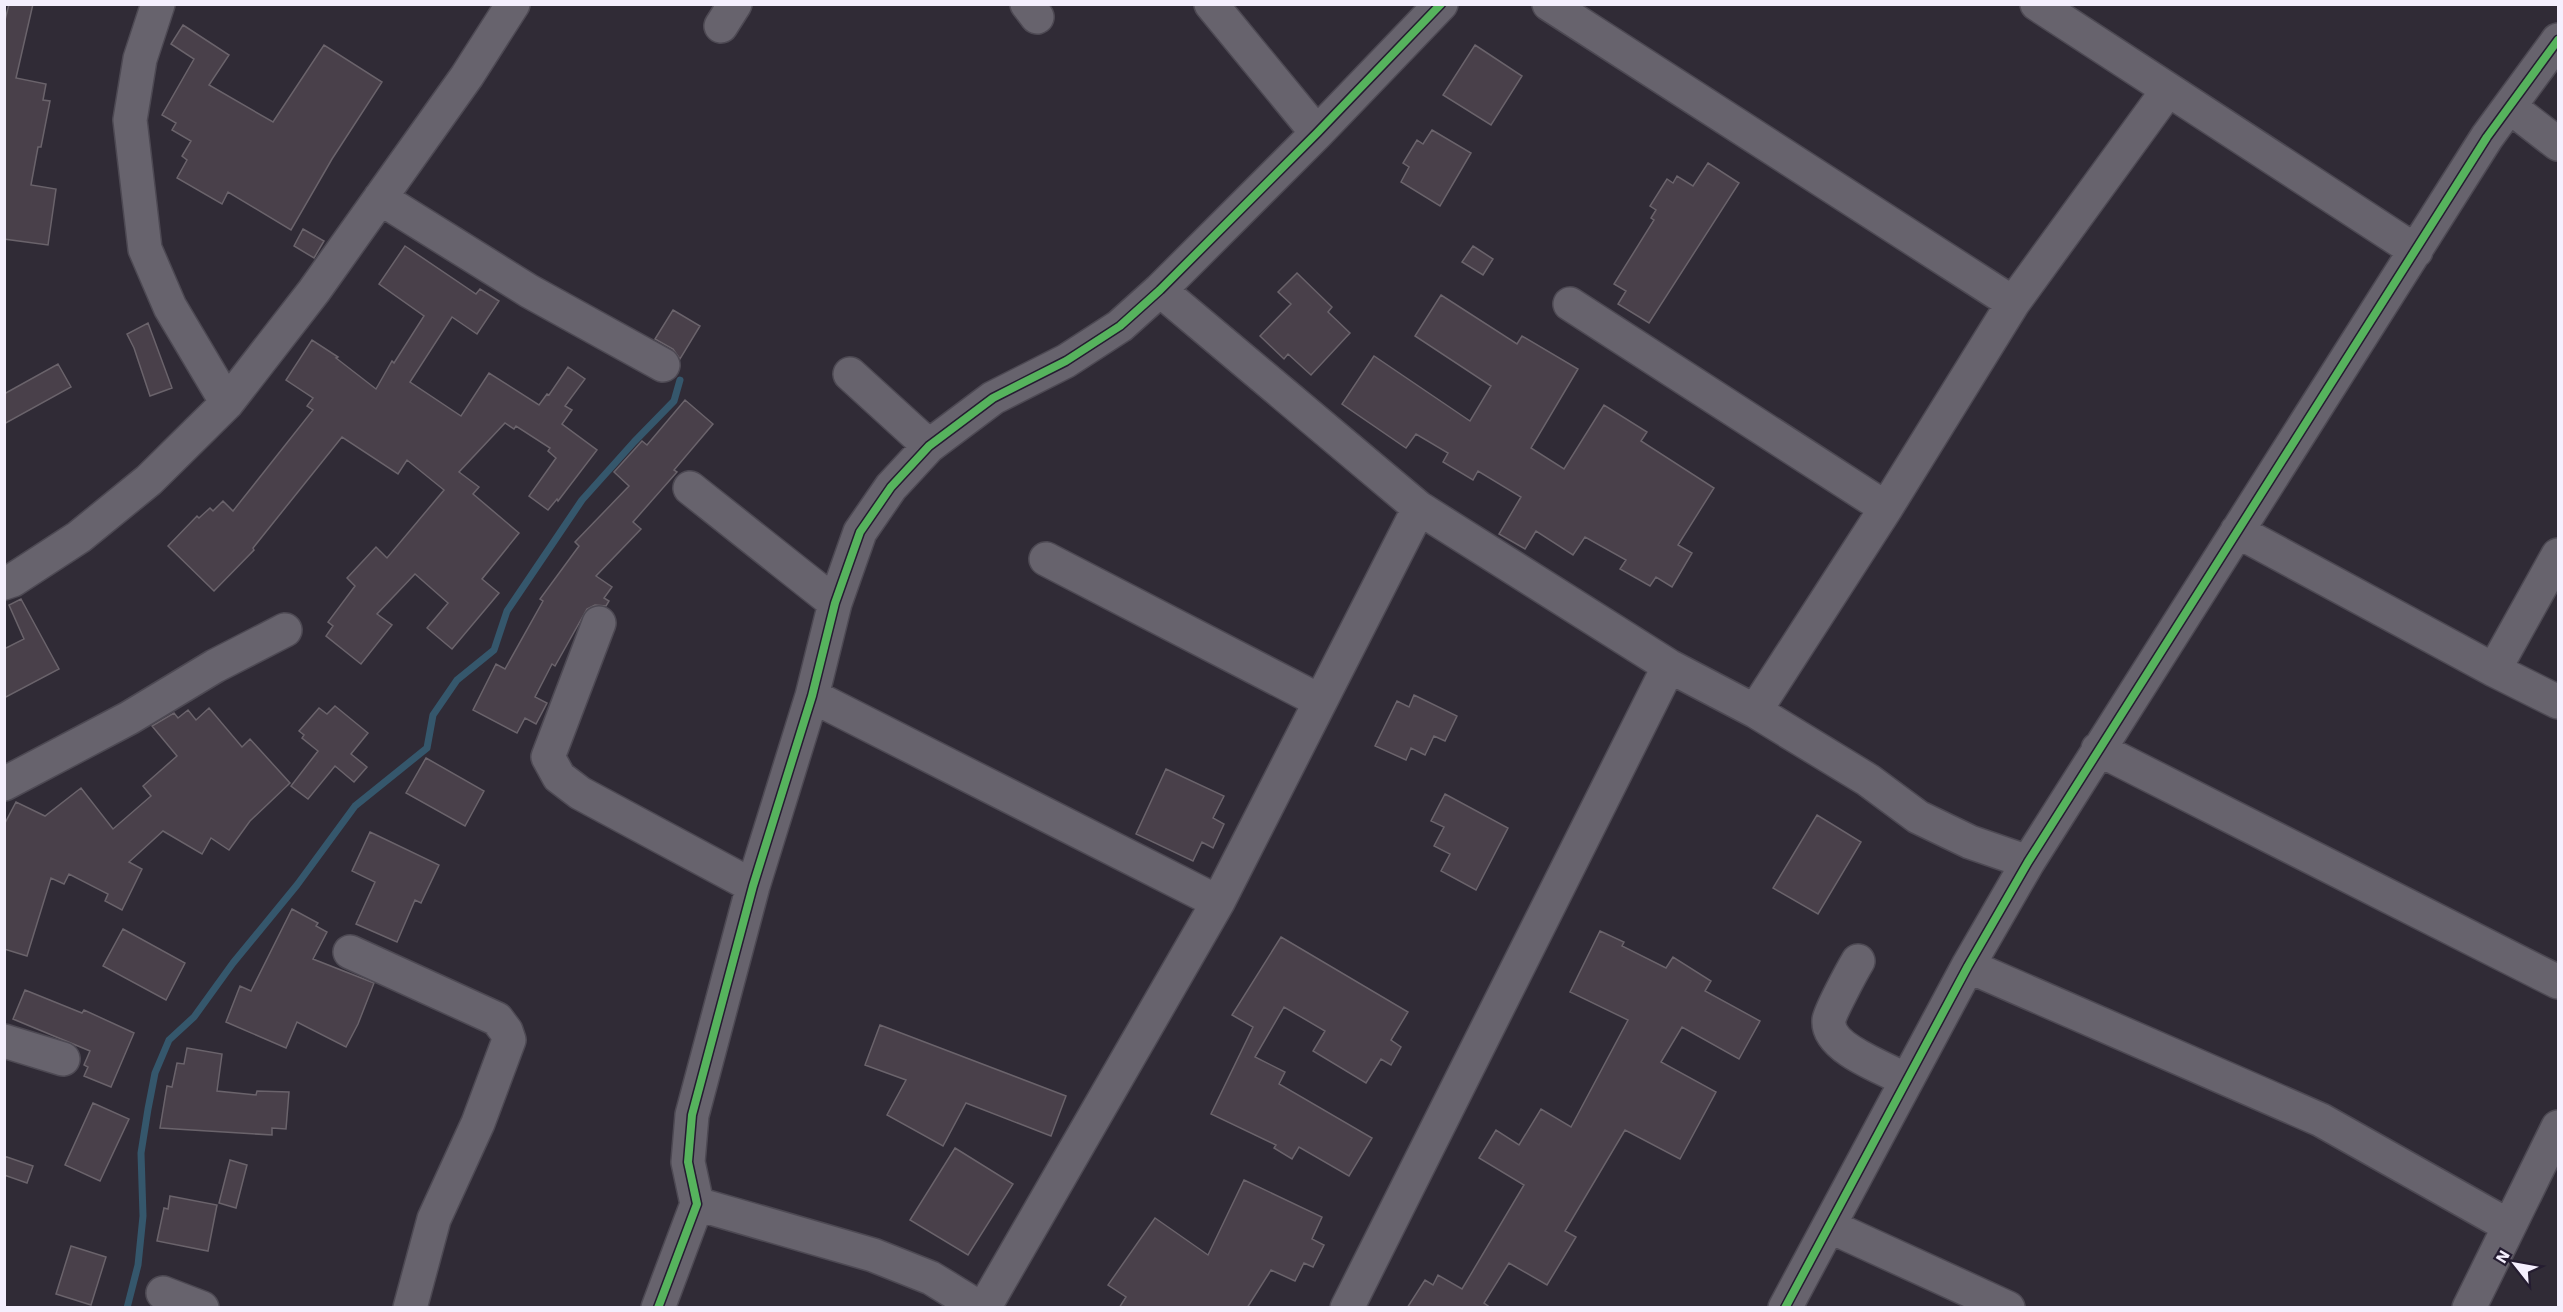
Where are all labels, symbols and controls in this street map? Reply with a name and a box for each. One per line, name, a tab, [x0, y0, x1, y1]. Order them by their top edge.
north arrow	[2485, 1234, 2545, 1294]
text: N	[2491, 1247, 2514, 1267]

